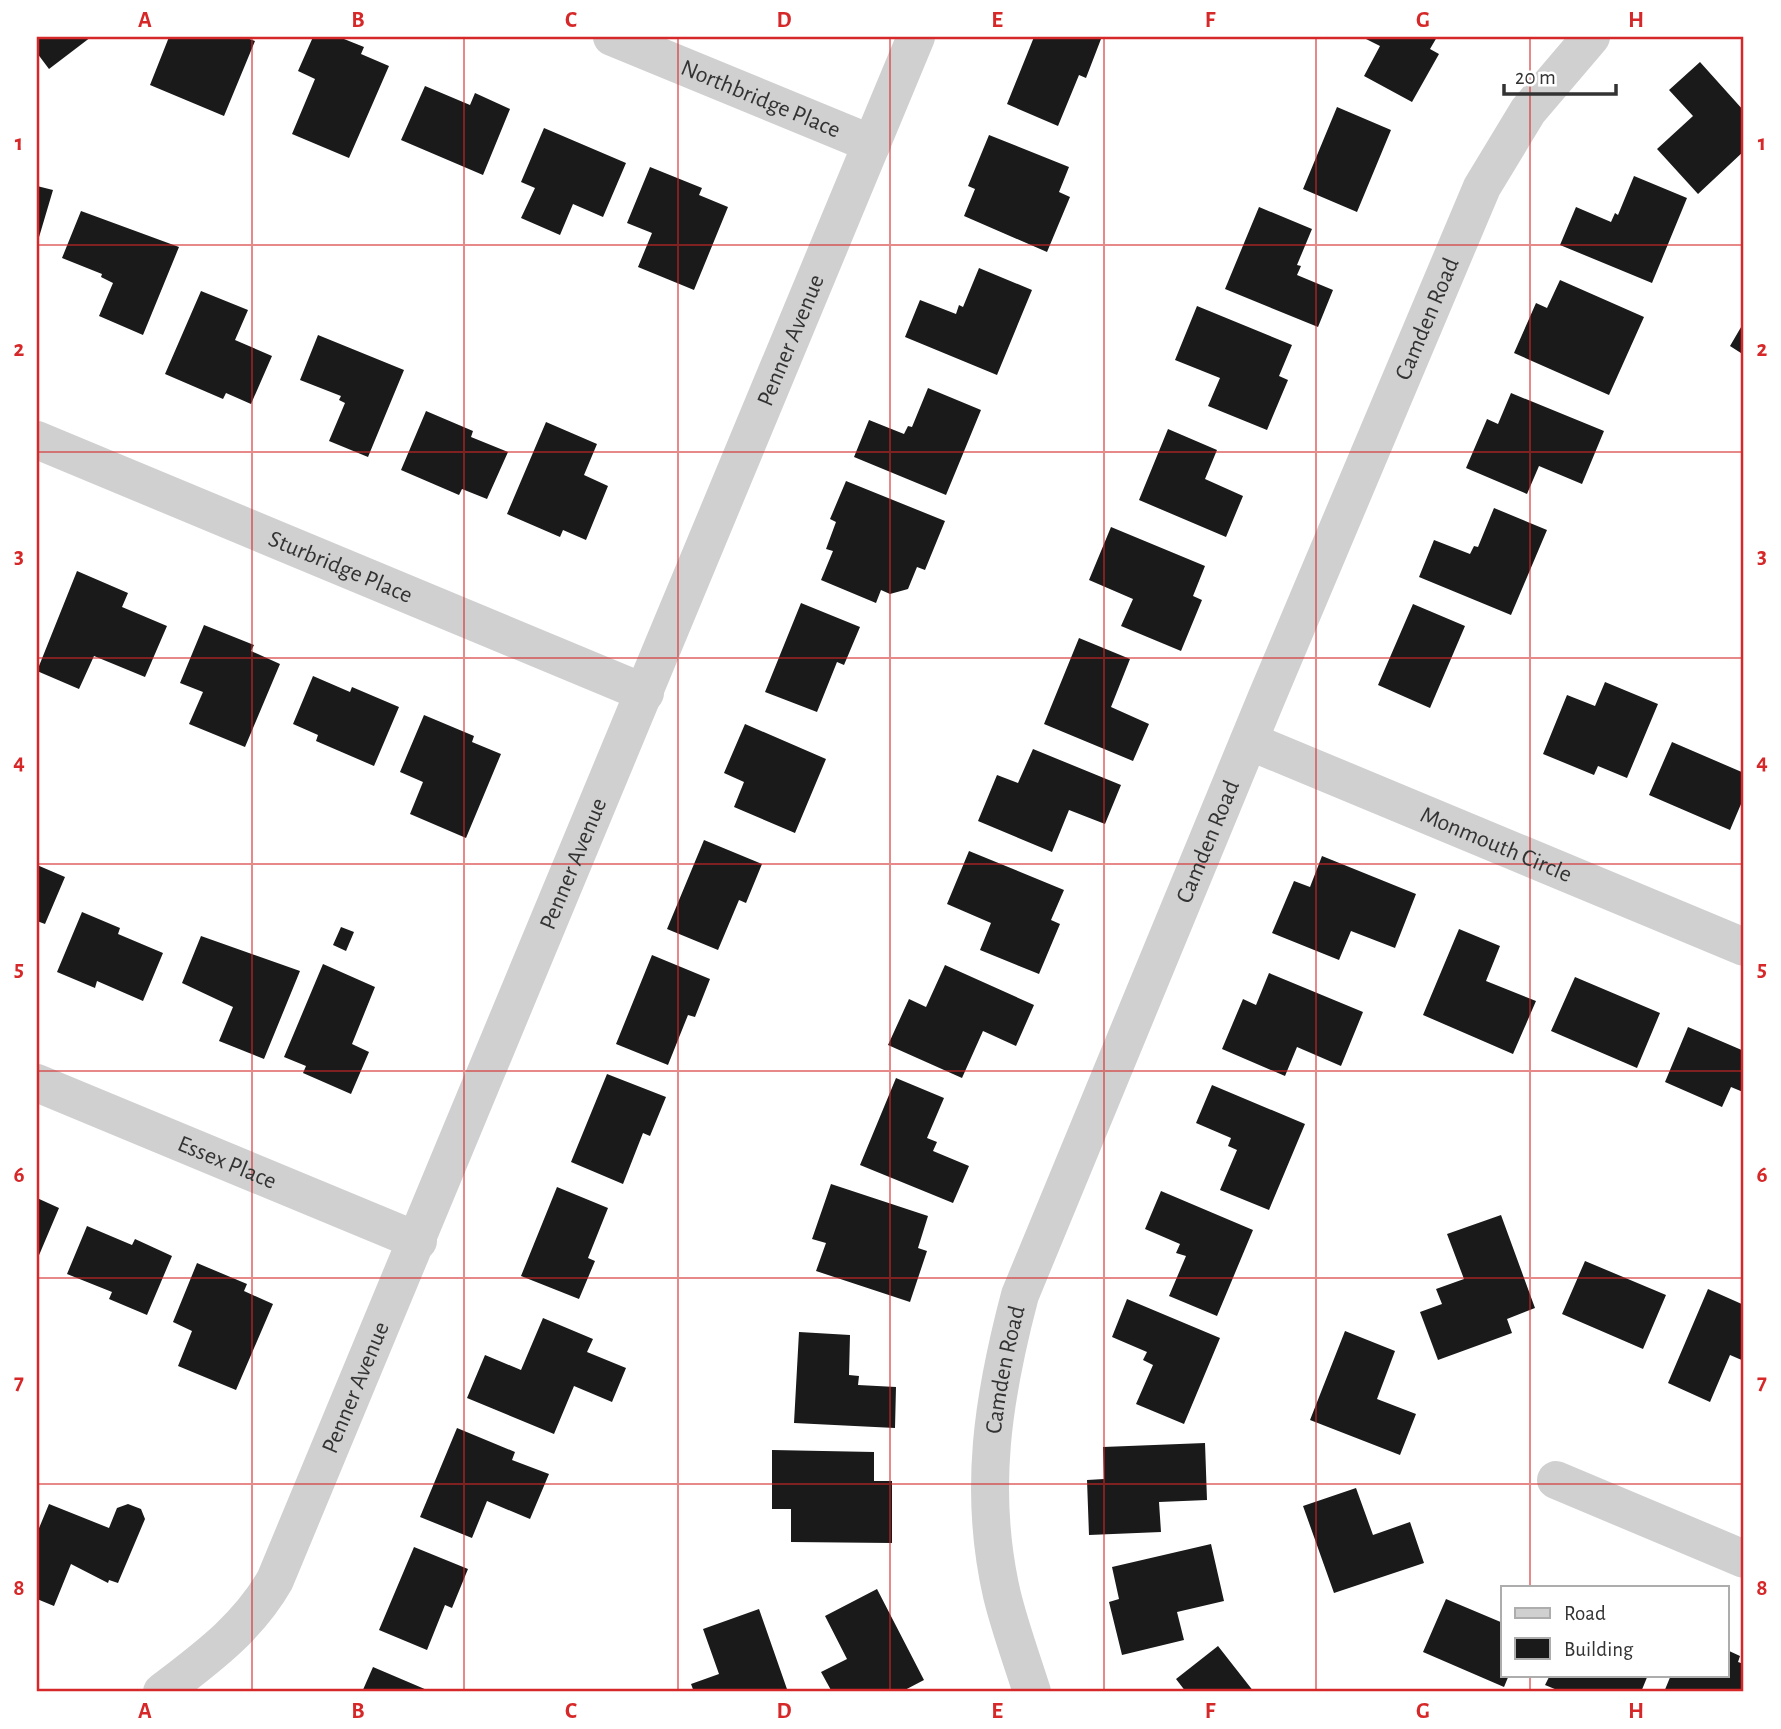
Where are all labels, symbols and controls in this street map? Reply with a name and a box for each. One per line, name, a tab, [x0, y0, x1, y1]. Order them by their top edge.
text: A	[138, 9, 152, 32]
text: B	[351, 9, 365, 32]
text: C	[565, 9, 577, 32]
text: D	[776, 9, 792, 32]
text: E	[991, 9, 1003, 32]
text: F	[1205, 9, 1216, 32]
text: G	[1416, 9, 1430, 32]
text: H	[1628, 9, 1644, 32]
scale bar	[1504, 52, 1616, 96]
street label: Northbridge Place	[677, 56, 844, 143]
text: 20 m	[1515, 67, 1556, 88]
text: 1	[15, 132, 23, 155]
text: 1	[1758, 132, 1766, 155]
street label: Camden Road	[1391, 254, 1464, 384]
street label: Penner Avenue	[753, 271, 829, 410]
text: 2	[14, 338, 25, 361]
text: 2	[1757, 338, 1768, 361]
street label: Sturbridge Place	[265, 527, 416, 608]
text: 3	[14, 545, 24, 568]
text: 3	[1757, 545, 1767, 568]
text: 4	[13, 751, 25, 774]
text: 4	[1756, 751, 1768, 774]
street label: Camden Road	[1172, 777, 1244, 907]
street label: Penner Avenue	[536, 795, 611, 933]
street label: Monmouth Circle	[1417, 803, 1575, 887]
text: 5	[14, 958, 24, 981]
text: 5	[1757, 958, 1767, 981]
street label: Essex Place	[174, 1132, 280, 1194]
text: 6	[13, 1164, 25, 1187]
text: 6	[1756, 1164, 1768, 1187]
street label: Camden Road	[982, 1303, 1030, 1435]
street label: Penner Avenue	[318, 1318, 394, 1457]
text: 7	[14, 1371, 24, 1394]
text: 7	[1757, 1371, 1767, 1394]
text: 8	[13, 1577, 25, 1600]
text: 8	[1756, 1577, 1768, 1600]
legend	[1501, 1586, 1728, 1676]
text: Road	[1564, 1603, 1606, 1624]
text: Building	[1564, 1639, 1634, 1660]
text: A	[138, 1700, 152, 1723]
text: B	[351, 1700, 365, 1723]
text: C	[565, 1700, 577, 1723]
text: D	[776, 1700, 792, 1723]
text: E	[991, 1700, 1003, 1723]
text: F	[1205, 1700, 1216, 1723]
text: G	[1416, 1700, 1430, 1723]
text: H	[1628, 1700, 1644, 1723]

